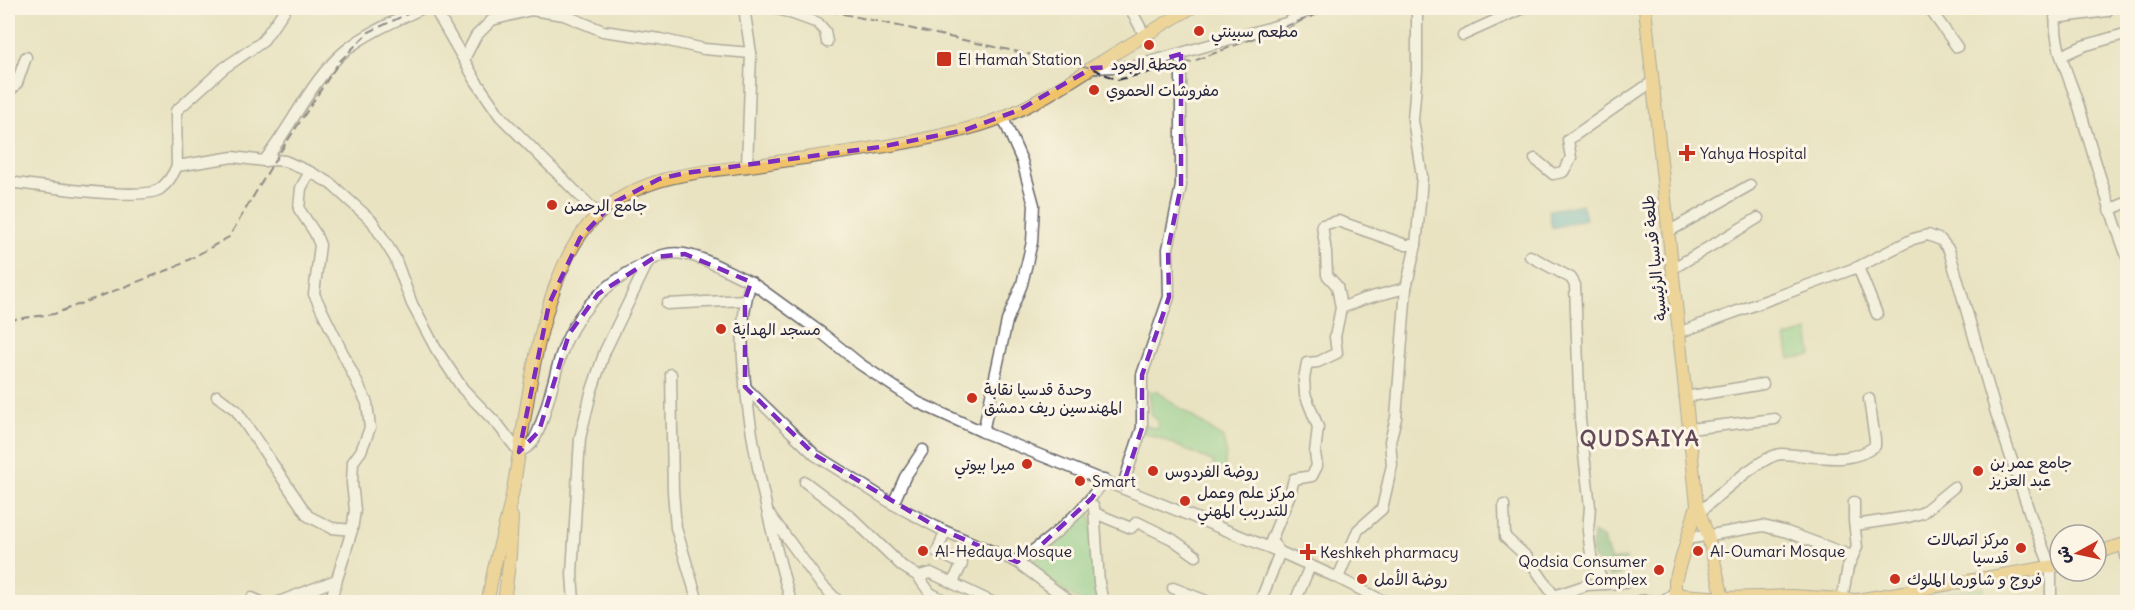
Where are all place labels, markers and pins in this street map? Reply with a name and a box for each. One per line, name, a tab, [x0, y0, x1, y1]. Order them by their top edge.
place label: مطعم سبينتي	[1211, 21, 1298, 46]
marker: مطعم سبينتي	[1192, 24, 1206, 38]
marker: محطة الجود	[1142, 38, 1156, 52]
place label: El Hamah Station	[958, 49, 1082, 69]
marker: El Hamah Station	[935, 50, 953, 68]
place label: محطة الجود	[1111, 54, 1187, 75]
place label: مفروشات الحموي	[1106, 80, 1219, 102]
marker: مفروشات الحموي	[1087, 83, 1101, 97]
place label: Yahya Hospital	[1700, 143, 1807, 163]
marker: Yahya Hospital	[1678, 144, 1696, 162]
place label: جامع الرحمن	[564, 195, 648, 217]
marker: جامع الرحمن	[545, 198, 559, 212]
place label: مسجد الهداية	[733, 319, 821, 339]
marker: مسجد الهداية	[714, 322, 728, 336]
place label: وحدة قدسيا نقابة المهندسين ريف دمشق	[984, 379, 1122, 417]
marker: وحدة قدسيا نقابة المهندسين ريف دمشق	[965, 391, 979, 405]
place label: جامع عمر بن عبد العزيز	[1988, 452, 2072, 490]
place label: ميرا بيوتي	[954, 454, 1015, 479]
marker: ميرا بيوتي	[1020, 457, 1034, 471]
place label: روضة الفردوس	[1165, 461, 1259, 482]
marker: روضة الفردوس	[1146, 464, 1160, 478]
marker: جامع عمر بن عبد العزيز	[1971, 464, 1985, 478]
place label: Smart	[1092, 471, 1137, 491]
marker: Smart	[1073, 474, 1087, 488]
place label: مركز علم وعمل للتدريب المهني	[1197, 482, 1295, 525]
marker: مركز علم وعمل للتدريب المهني	[1178, 494, 1192, 508]
place label: مركز اتصالات قدسيا	[1927, 529, 2009, 567]
place label: Al-Hedaya Mosque	[935, 541, 1072, 561]
place label: Al-Oumari Mosque	[1710, 541, 1845, 561]
marker: مركز اتصالات قدسيا	[2014, 541, 2028, 555]
place label: Keshkeh pharmacy	[1320, 542, 1459, 562]
marker: Al-Hedaya Mosque	[916, 544, 930, 558]
marker: Al-Oumari Mosque	[1691, 544, 1705, 558]
marker: Keshkeh pharmacy	[1301, 545, 1315, 559]
place label: Qodsia Consumer Complex	[1518, 551, 1647, 589]
marker: Qodsia Consumer Complex	[1652, 563, 1666, 577]
place label: روضة الأمل	[1374, 569, 1448, 589]
place label: فروج و شاورما الملوك	[1907, 569, 2042, 590]
marker: روضة الأمل	[1355, 572, 1369, 586]
marker: فروج و شاورما الملوك	[1888, 572, 1902, 586]

